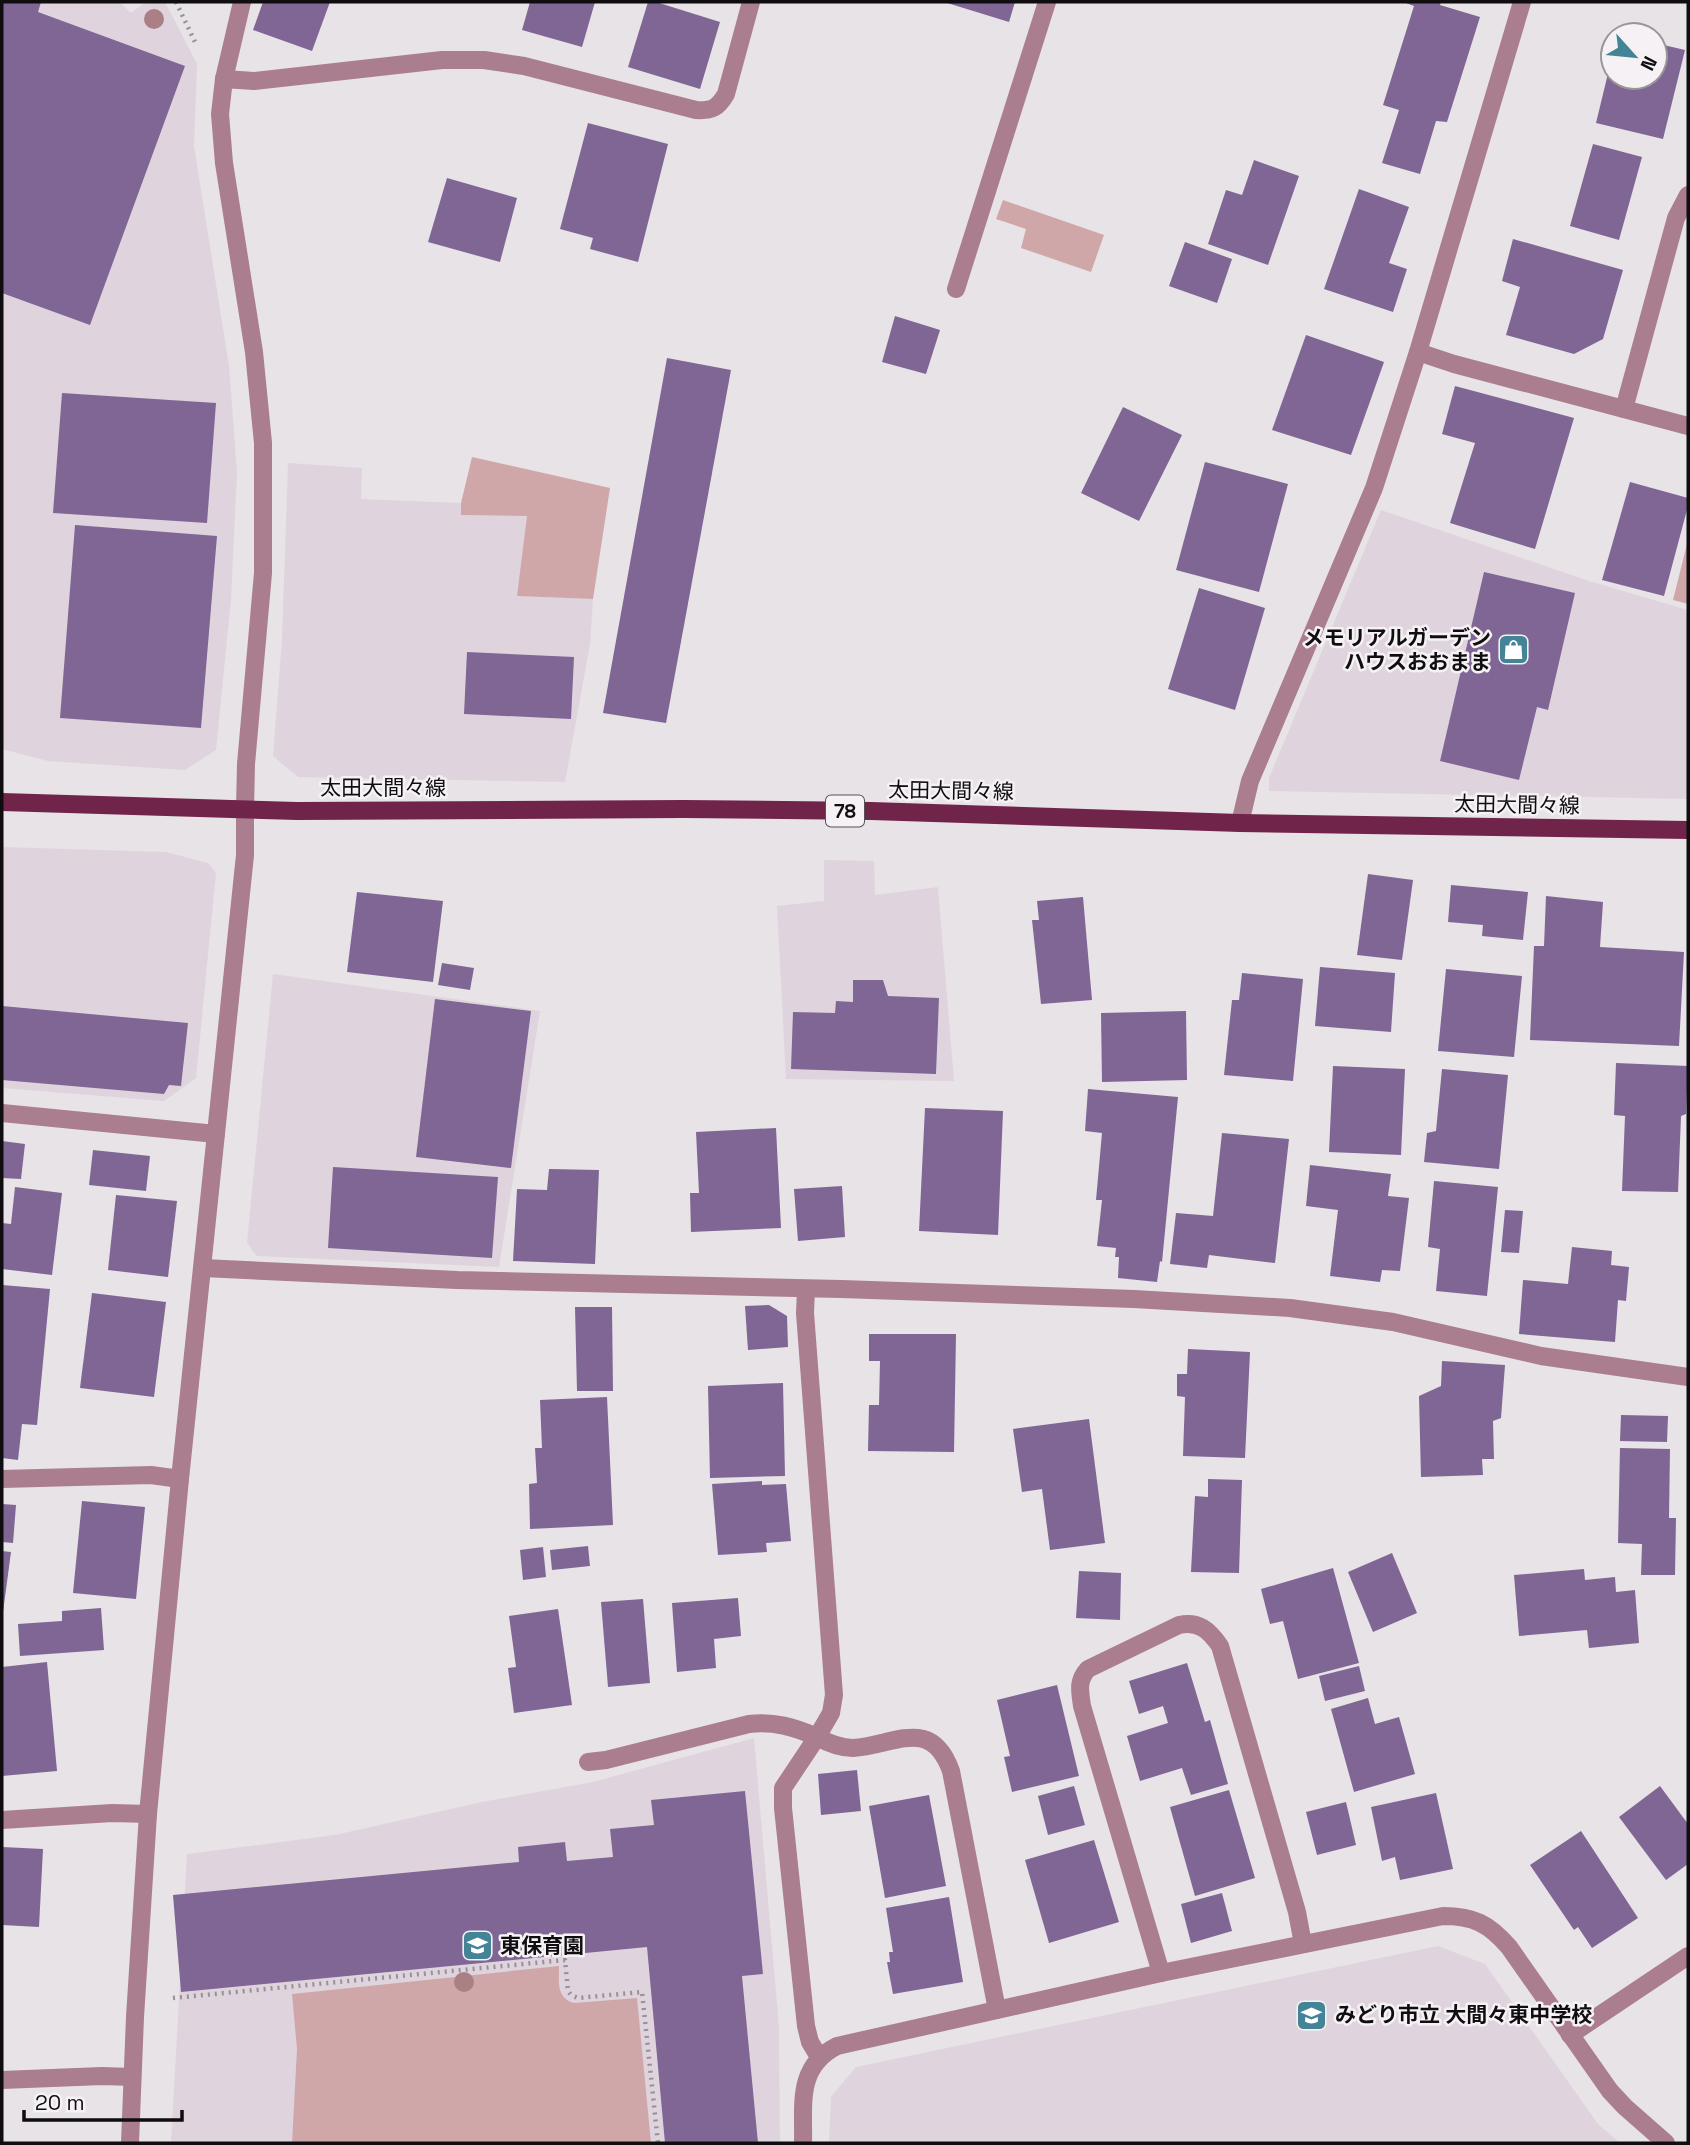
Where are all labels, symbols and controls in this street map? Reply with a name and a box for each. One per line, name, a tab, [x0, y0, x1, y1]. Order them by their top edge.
north arrow	[1599, 21, 1669, 91]
text: N	[1635, 52, 1663, 75]
place label: メモリアルガーデン ハウスおおまま	[1303, 624, 1491, 675]
shop icon: メモリアルガーデン ハウスおおまま	[1497, 633, 1531, 667]
street label: 太田大間々線	[320, 774, 446, 801]
street label: 太田大間々線	[888, 776, 1014, 805]
street label: 太田大間々線	[1454, 790, 1580, 819]
road number: 78	[826, 796, 864, 826]
school or university icon: 東保育園	[460, 1929, 494, 1963]
place label: 東保育園	[500, 1932, 584, 1959]
school or university icon: みどり市立 大間々東中学校	[1295, 1998, 1329, 2032]
place label: みどり市立 大間々東中学校	[1335, 2001, 1592, 2028]
scale bar	[24, 2078, 182, 2122]
text: 20 m	[35, 2089, 85, 2116]

